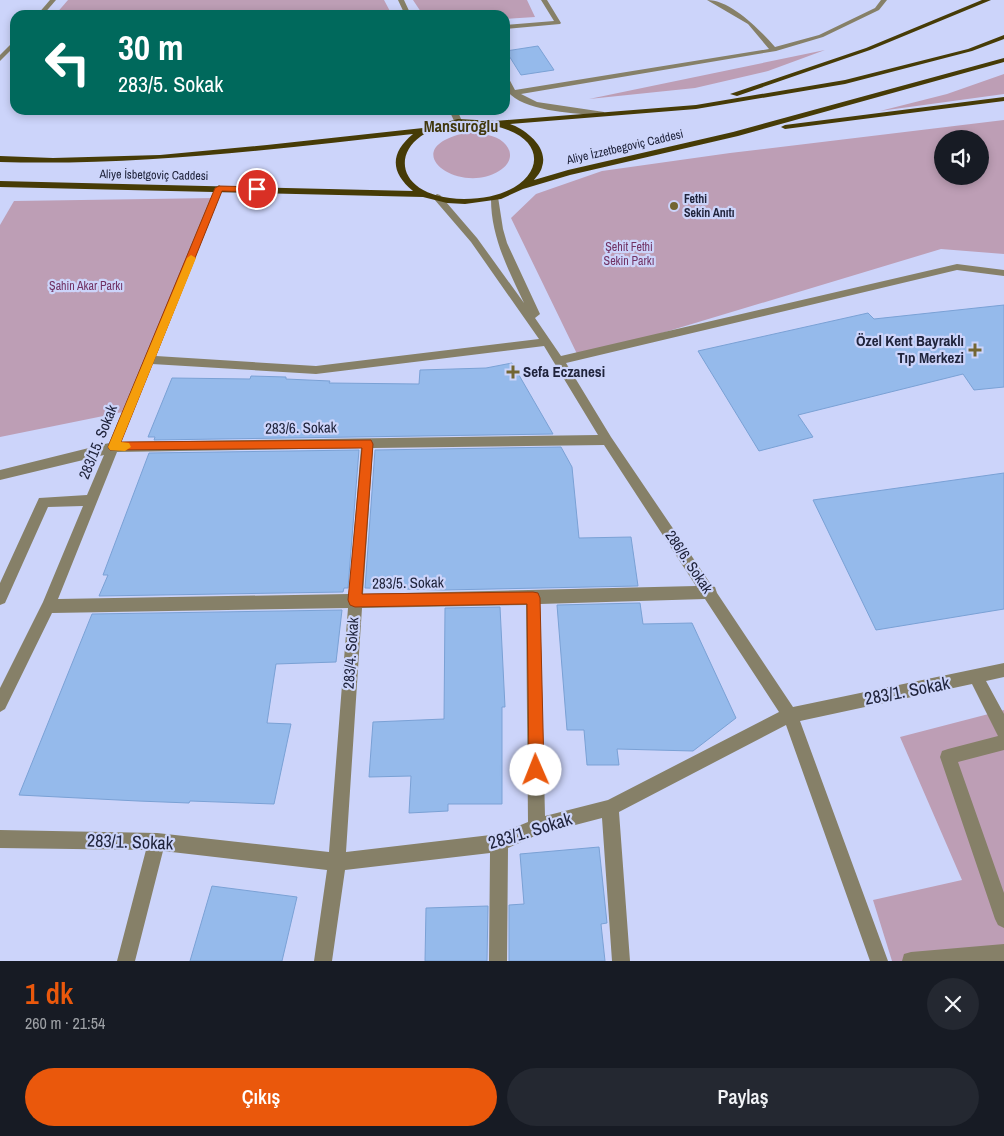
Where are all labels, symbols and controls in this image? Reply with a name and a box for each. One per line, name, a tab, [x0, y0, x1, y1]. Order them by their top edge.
text: 30 m	[118, 24, 183, 71]
icon: left	[35, 30, 100, 95]
text: 283/5. Sokak	[118, 69, 223, 99]
district label: Mansuroğlu	[424, 115, 498, 137]
street label: Aliye İzzetbegoviç Caddesi	[564, 126, 685, 168]
map controls	[934, 130, 989, 185]
button: sound	[934, 130, 989, 185]
street label: Aliye İsbetgoviç Caddesi	[98, 166, 209, 184]
pin	[236, 168, 278, 210]
icon: arrive	[243, 175, 271, 203]
place label: Fethi Sekin Anıtı	[684, 191, 735, 221]
marker: Fethi Sekin Anıtı	[668, 200, 680, 212]
park label: Şehit Fethi Sekin Parkı	[604, 239, 654, 269]
park label: Şahin Akar Parkı	[49, 278, 123, 294]
place label: Özel Kent Bayraklı Tıp Merkezi	[856, 330, 964, 368]
marker: Özel Kent Bayraklı Tıp Merkezi	[968, 343, 982, 357]
place label: Sefa Eczanesi	[523, 361, 605, 382]
marker: Sefa Eczanesi	[507, 366, 519, 378]
street label: 283/15. Sokak	[73, 401, 122, 482]
street label: 283/6. Sokak	[265, 416, 338, 439]
street label: 286/6. Sokak	[661, 526, 719, 598]
street label: 283/5. Sokak	[372, 571, 445, 594]
street label: 283/4. Sokak	[338, 616, 364, 690]
street label: 283/1. Sokak	[862, 670, 952, 711]
position arrow	[509, 743, 561, 795]
street label: 283/1. Sokak	[485, 806, 575, 855]
street label: 283/1. Sokak	[87, 828, 174, 856]
text: 1 dk	[25, 973, 73, 1013]
button: close	[927, 978, 979, 1030]
text: 260 m · 21:54	[25, 1012, 105, 1034]
button: Çıkış	[25, 1068, 497, 1126]
button: Paylaş	[507, 1068, 979, 1126]

